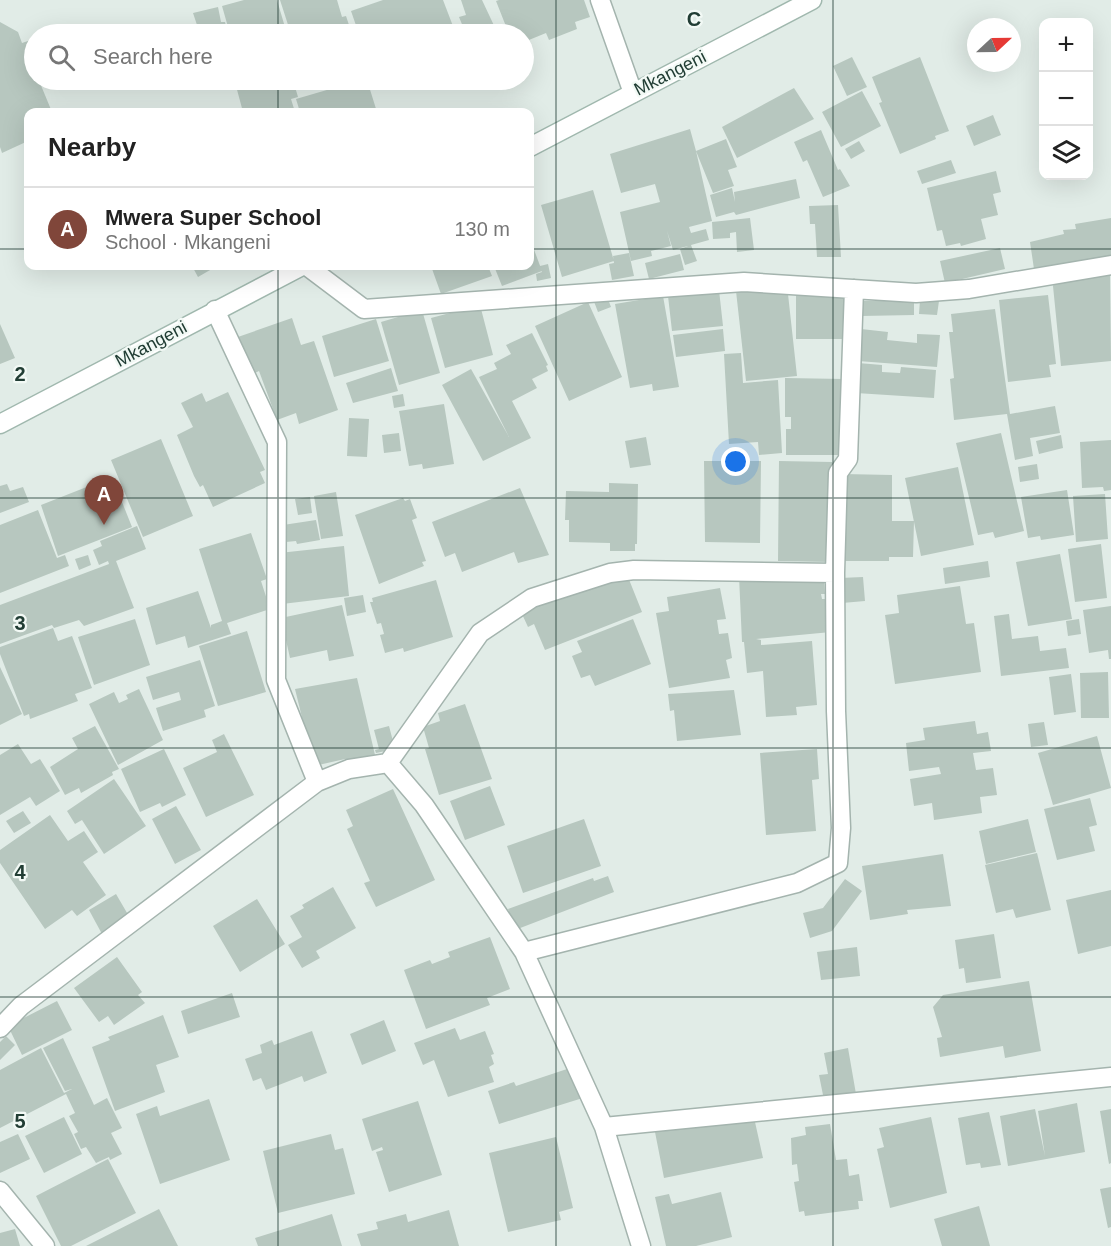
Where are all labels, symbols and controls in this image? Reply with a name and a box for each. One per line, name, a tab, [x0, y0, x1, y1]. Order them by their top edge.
text: C	[687, 8, 701, 30]
north arrow	[967, 18, 1021, 72]
map controls	[1039, 18, 1093, 180]
button: +	[1039, 18, 1093, 72]
search box	[24, 24, 534, 90]
icon: search	[45, 41, 78, 74]
text: Search here	[93, 44, 213, 69]
street label: Mkangeni	[631, 46, 709, 100]
button: −	[1039, 72, 1093, 126]
button: layers	[1039, 126, 1093, 180]
text: Nearby	[48, 132, 136, 162]
text: Mwera Super School	[105, 205, 321, 230]
text: A	[60, 218, 75, 240]
text: 130 m	[454, 218, 510, 240]
text: School · Mkangeni	[105, 231, 271, 253]
street label: Mkangeni	[112, 317, 190, 371]
text: 2	[14, 363, 26, 385]
your location	[721, 447, 750, 476]
pin: A	[84, 476, 124, 525]
text: 3	[14, 612, 26, 634]
text: 4	[14, 861, 26, 883]
text: 5	[14, 1110, 26, 1132]

